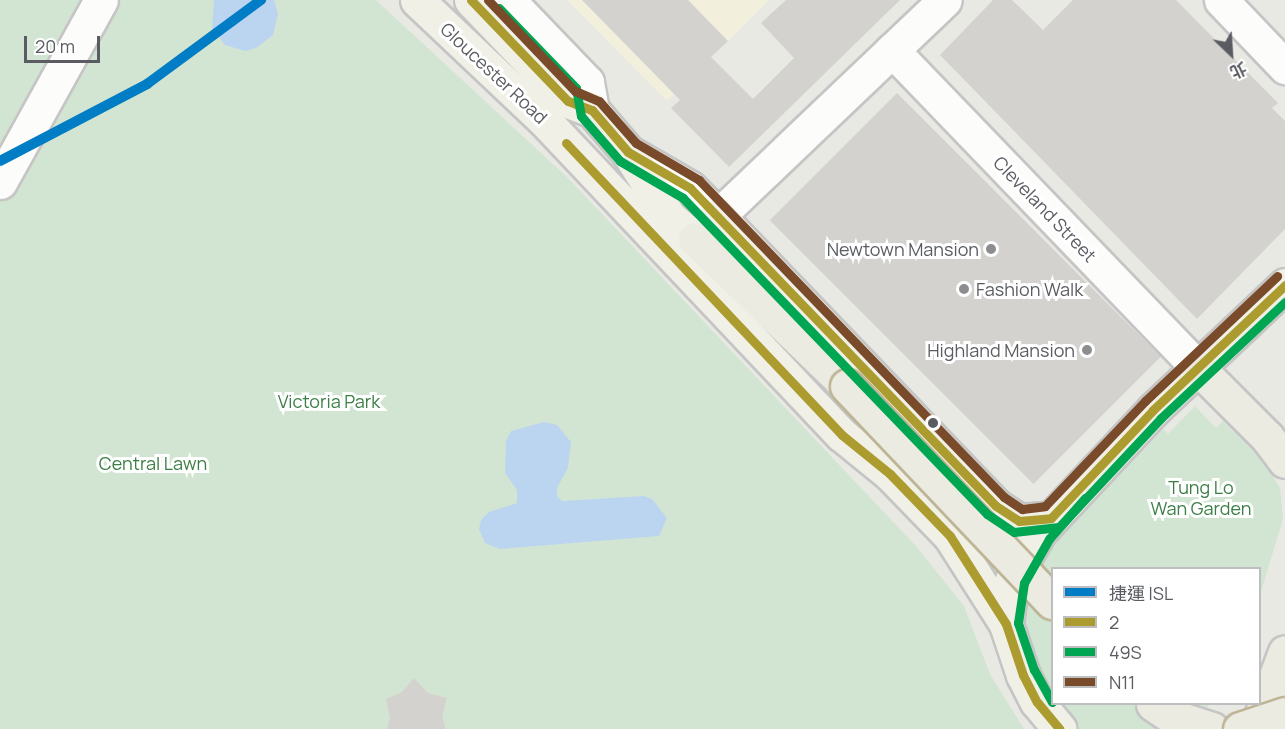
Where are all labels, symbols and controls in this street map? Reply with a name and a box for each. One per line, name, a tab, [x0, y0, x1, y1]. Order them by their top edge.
street label: Gloucester Road	[436, 18, 552, 128]
scale bar	[27, 24, 104, 62]
north arrow	[1201, 24, 1261, 84]
text: 20 m	[35, 34, 75, 58]
text: 北	[1227, 57, 1251, 84]
street label: Cleveland Street	[989, 152, 1101, 266]
place label: Newtown Mansion	[827, 238, 979, 260]
marker: Newtown Mansion	[984, 242, 998, 256]
place label: Fashion Walk	[976, 278, 1083, 300]
marker: Fashion Walk	[957, 282, 971, 296]
place label: Highland Mansion	[927, 339, 1075, 361]
marker: Highland Mansion	[1080, 343, 1094, 357]
park label: Victoria Park	[278, 390, 380, 412]
unlabelled marker	[927, 417, 939, 429]
park label: Central Lawn	[99, 452, 207, 474]
park label: Tung Lo Wan Garden	[1151, 477, 1251, 520]
legend	[1051, 567, 1261, 705]
text: 捷運 ISL	[1109, 581, 1173, 605]
text: 2	[1109, 610, 1119, 634]
text: 49S	[1109, 640, 1142, 664]
text: N11	[1109, 670, 1135, 694]

